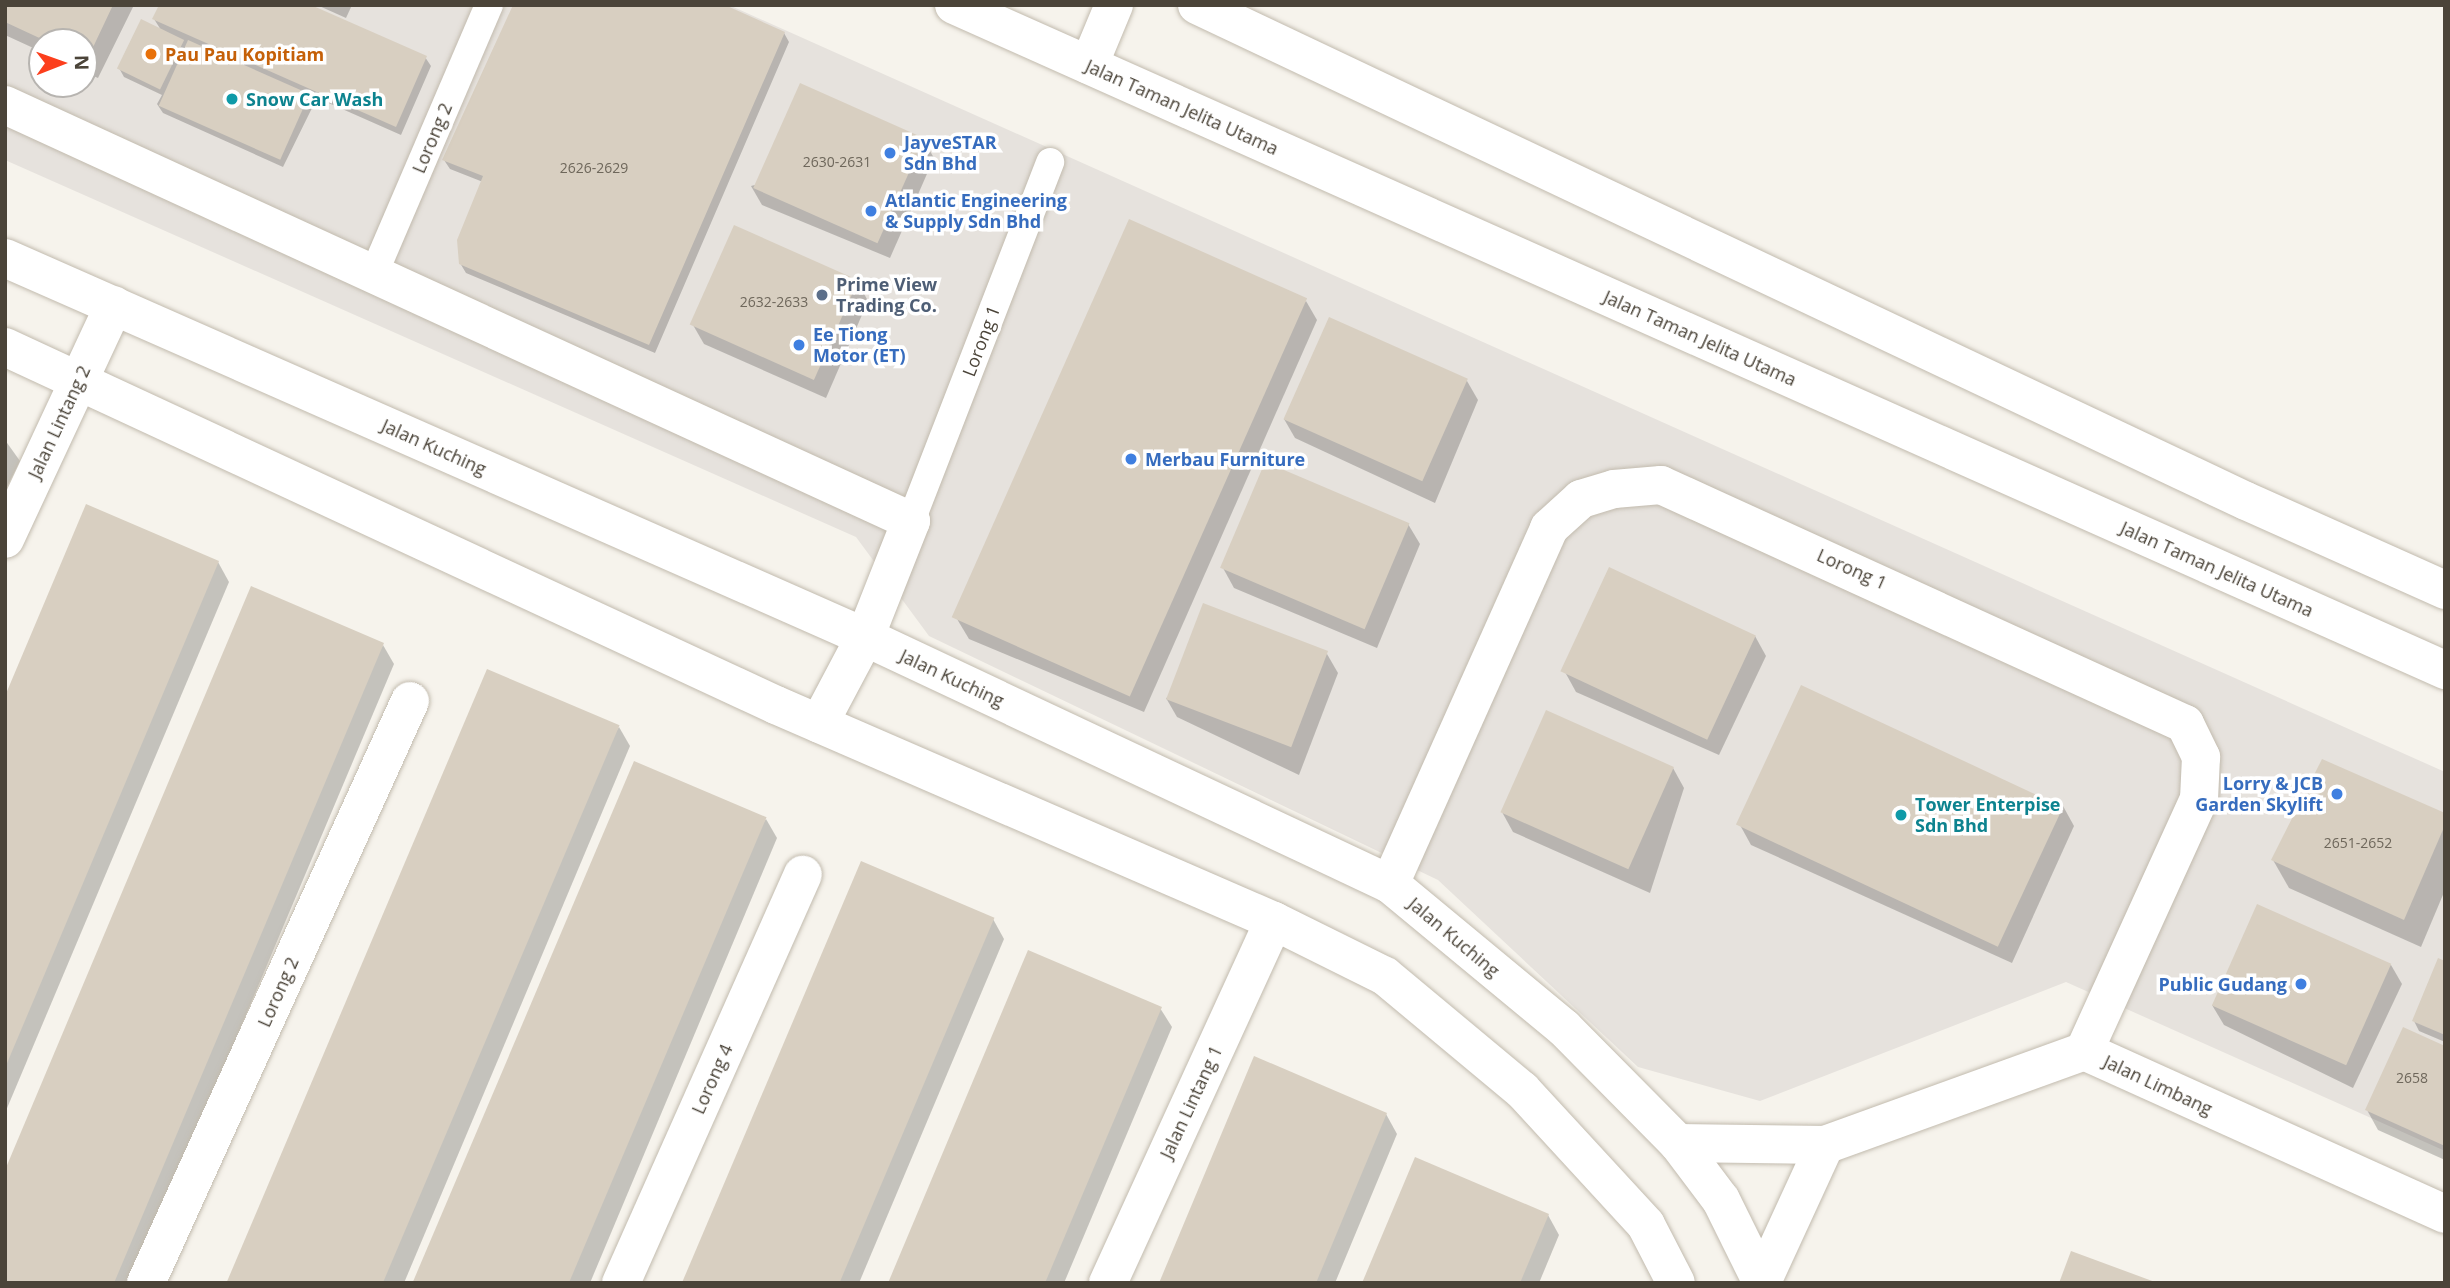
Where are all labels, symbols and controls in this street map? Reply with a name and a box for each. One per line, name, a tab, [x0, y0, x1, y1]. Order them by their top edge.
north arrow	[28, 28, 98, 98]
place label: Pau Pau Kopitiam	[165, 43, 324, 65]
marker: Pau Pau Kopitiam	[143, 46, 159, 62]
text: N	[69, 55, 95, 71]
street label: Jalan Taman Jelita Utama	[1082, 55, 1282, 159]
place label: Snow Car Wash	[246, 88, 383, 110]
marker: Snow Car Wash	[224, 91, 240, 107]
street label: Lorong 2	[408, 100, 456, 176]
place label: JayveSTAR Sdn Bhd	[904, 132, 997, 174]
marker: JayveSTAR Sdn Bhd	[882, 145, 898, 161]
house number: 2630-2631	[803, 154, 871, 170]
house number: 2626-2629	[560, 160, 628, 176]
place label: Atlantic Engineering & Supply Sdn Bhd	[885, 190, 1067, 232]
marker: Atlantic Engineering & Supply Sdn Bhd	[863, 203, 879, 219]
place label: Prime View Trading Co.	[836, 274, 937, 316]
street label: Jalan Taman Jelita Utama	[1600, 286, 1800, 390]
marker: Prime View Trading Co.	[814, 287, 830, 303]
house number: 2632-2633	[740, 294, 808, 310]
street label: Lorong 1	[958, 302, 1004, 380]
place label: Ee Tiong Motor (ET)	[813, 324, 906, 366]
marker: Ee Tiong Motor (ET)	[791, 337, 807, 353]
street label: Jalan Lintang 2	[23, 362, 95, 482]
street label: Jalan Kuching	[378, 414, 490, 480]
place label: Merbau Furniture	[1145, 448, 1305, 470]
marker: Merbau Furniture	[1123, 451, 1139, 467]
street label: Jalan Taman Jelita Utama	[2117, 517, 2317, 621]
street label: Lorong 1	[1814, 544, 1890, 594]
street label: Jalan Kuching	[897, 645, 1007, 711]
place label: Lorry & JCB Garden Skylift	[2195, 773, 2323, 816]
marker: Lorry & JCB Garden Skylift	[2329, 786, 2345, 802]
place label: Tower Enterpise Sdn Bhd	[1915, 794, 2060, 836]
marker: Tower Enterpise Sdn Bhd	[1893, 807, 1909, 823]
house number: 2651-2652	[2324, 835, 2392, 851]
street label: Jalan Kuching	[1404, 893, 1504, 981]
street label: Lorong 2	[253, 954, 303, 1030]
place label: Public Gudang	[2158, 973, 2287, 995]
marker: Public Gudang	[2293, 976, 2309, 992]
street label: Lorong 4	[687, 1041, 737, 1117]
street label: Jalan Lintang 1	[1155, 1042, 1227, 1162]
street label: Jalan Limbang	[2100, 1050, 2216, 1120]
house number: 2658	[2396, 1070, 2428, 1086]

